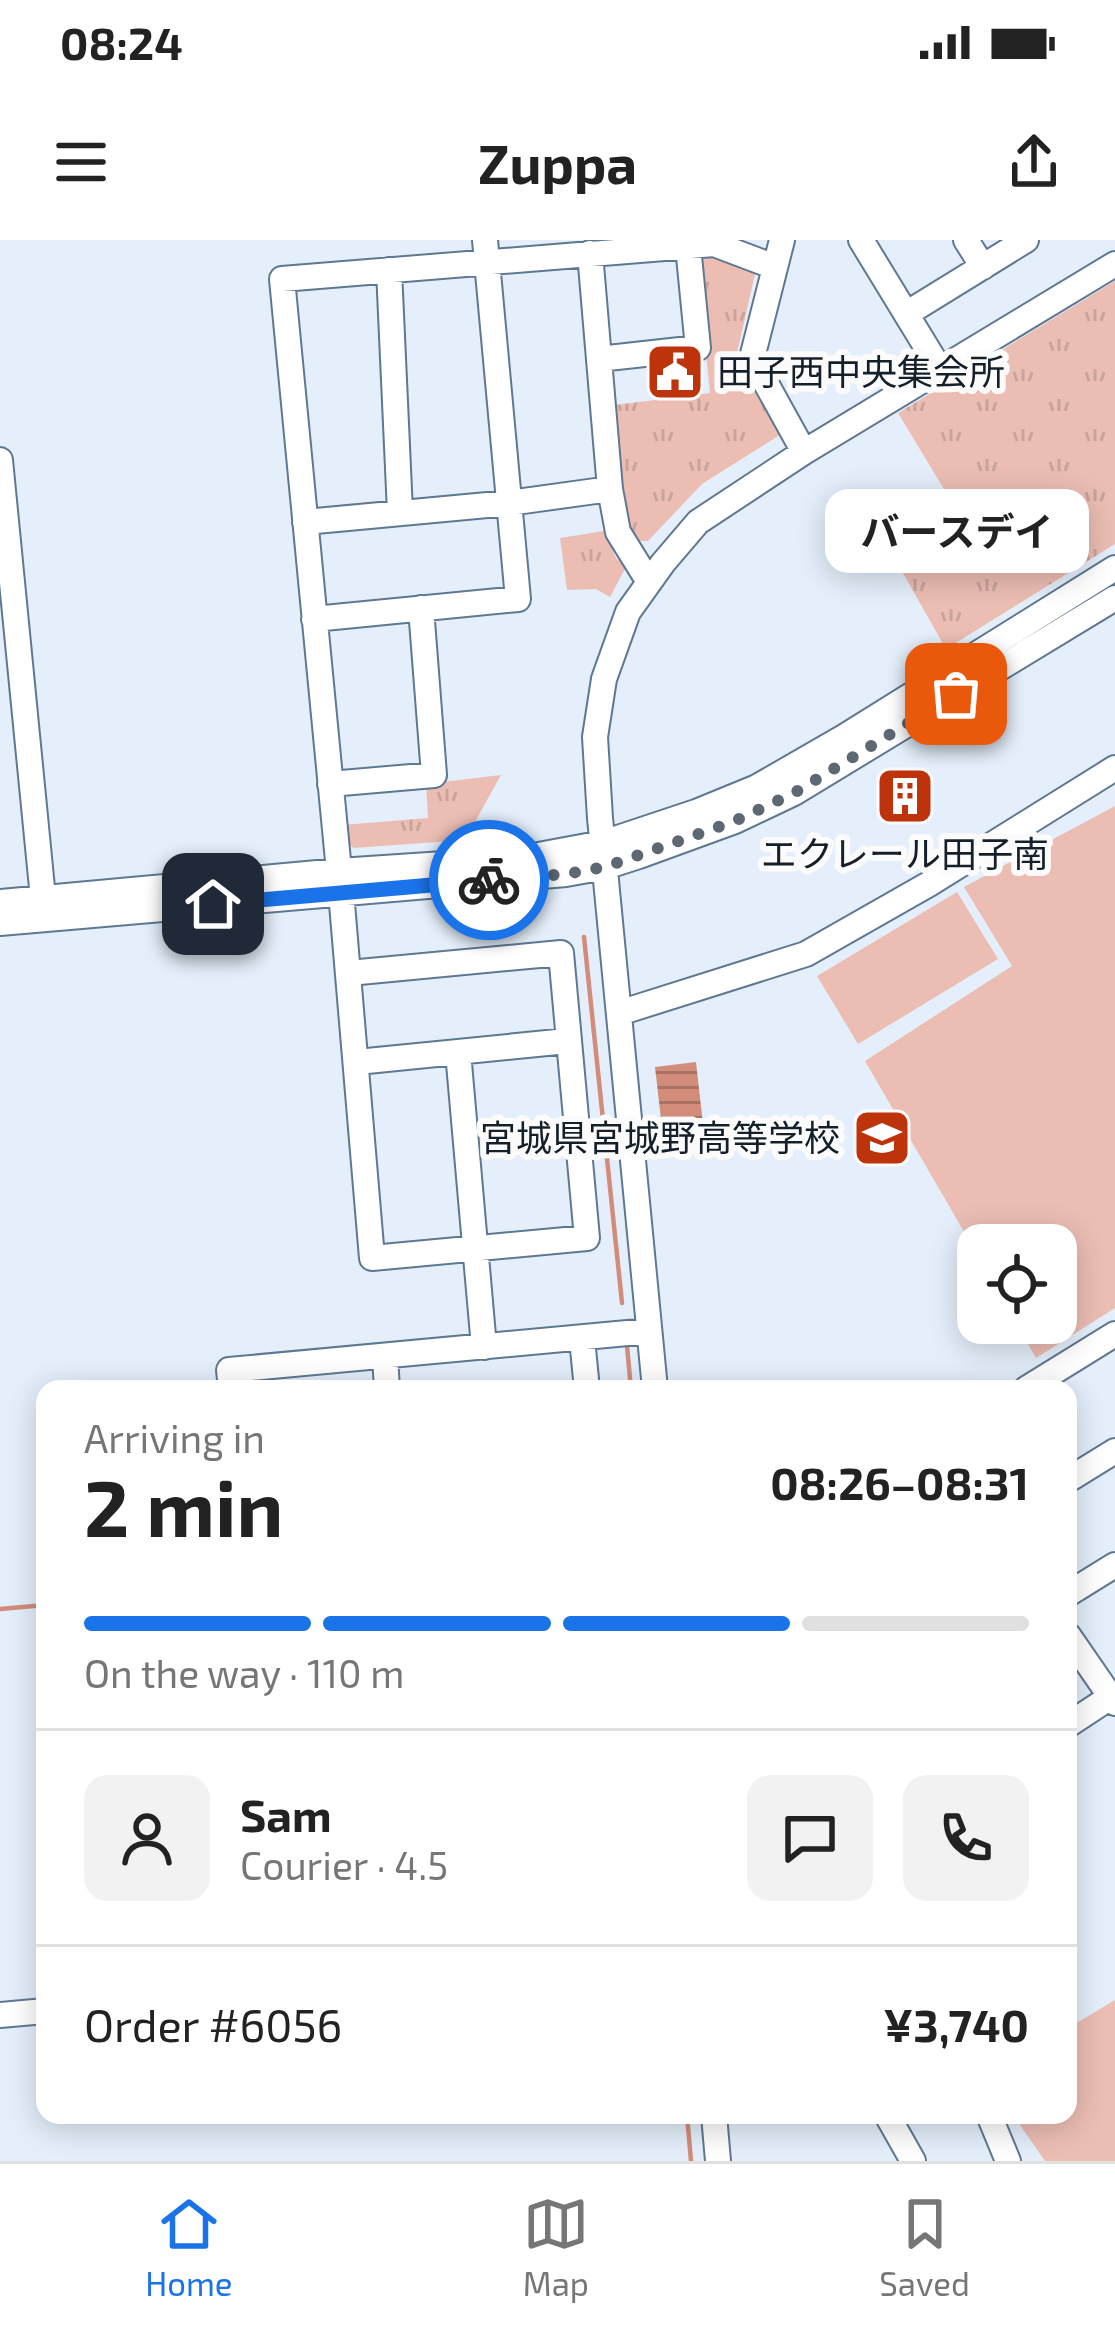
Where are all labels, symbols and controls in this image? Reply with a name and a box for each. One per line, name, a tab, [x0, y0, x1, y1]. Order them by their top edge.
text: 08:24	[60, 15, 183, 69]
icon: menu	[48, 129, 114, 195]
icon: share	[1001, 129, 1067, 195]
text: Zuppa	[478, 130, 637, 195]
public building icon: 田子西中央集会所	[644, 341, 706, 403]
place label: 田子西中央集会所	[717, 349, 1005, 392]
callout: バースデイ	[824, 490, 1088, 574]
text: バースデイ	[860, 507, 1054, 554]
pin	[905, 643, 1007, 745]
icon: bag	[923, 661, 989, 727]
building icon: エクレール田子南	[874, 765, 936, 827]
courier	[429, 820, 549, 940]
place label: エクレール田子南	[761, 831, 1049, 874]
icon: bike	[456, 847, 522, 913]
pin	[162, 853, 264, 955]
icon: home	[180, 871, 246, 937]
school or university icon: 宮城県宮城野高等学校	[851, 1107, 913, 1169]
place label: 宮城県宮城野高等学校	[480, 1115, 840, 1158]
map controls	[957, 1224, 1077, 1344]
button: locate	[957, 1224, 1077, 1344]
text: Arriving in	[84, 1414, 265, 1461]
text: 08:26–08:31	[770, 1455, 1029, 1509]
text: 2 min	[84, 1459, 283, 1553]
text: On the way · 110 m	[84, 1649, 404, 1696]
button: person	[84, 1775, 210, 1901]
button: chat	[747, 1775, 873, 1901]
button: phone	[903, 1775, 1029, 1901]
text: Sam	[240, 1787, 332, 1841]
text: Courier · 4.5	[240, 1841, 448, 1888]
text: Order #6056	[84, 1997, 342, 2051]
text: ¥3,740	[883, 1997, 1029, 2051]
tab: Home	[145, 2191, 233, 2303]
tab: Map	[523, 2191, 589, 2303]
tab: Saved	[879, 2191, 970, 2303]

